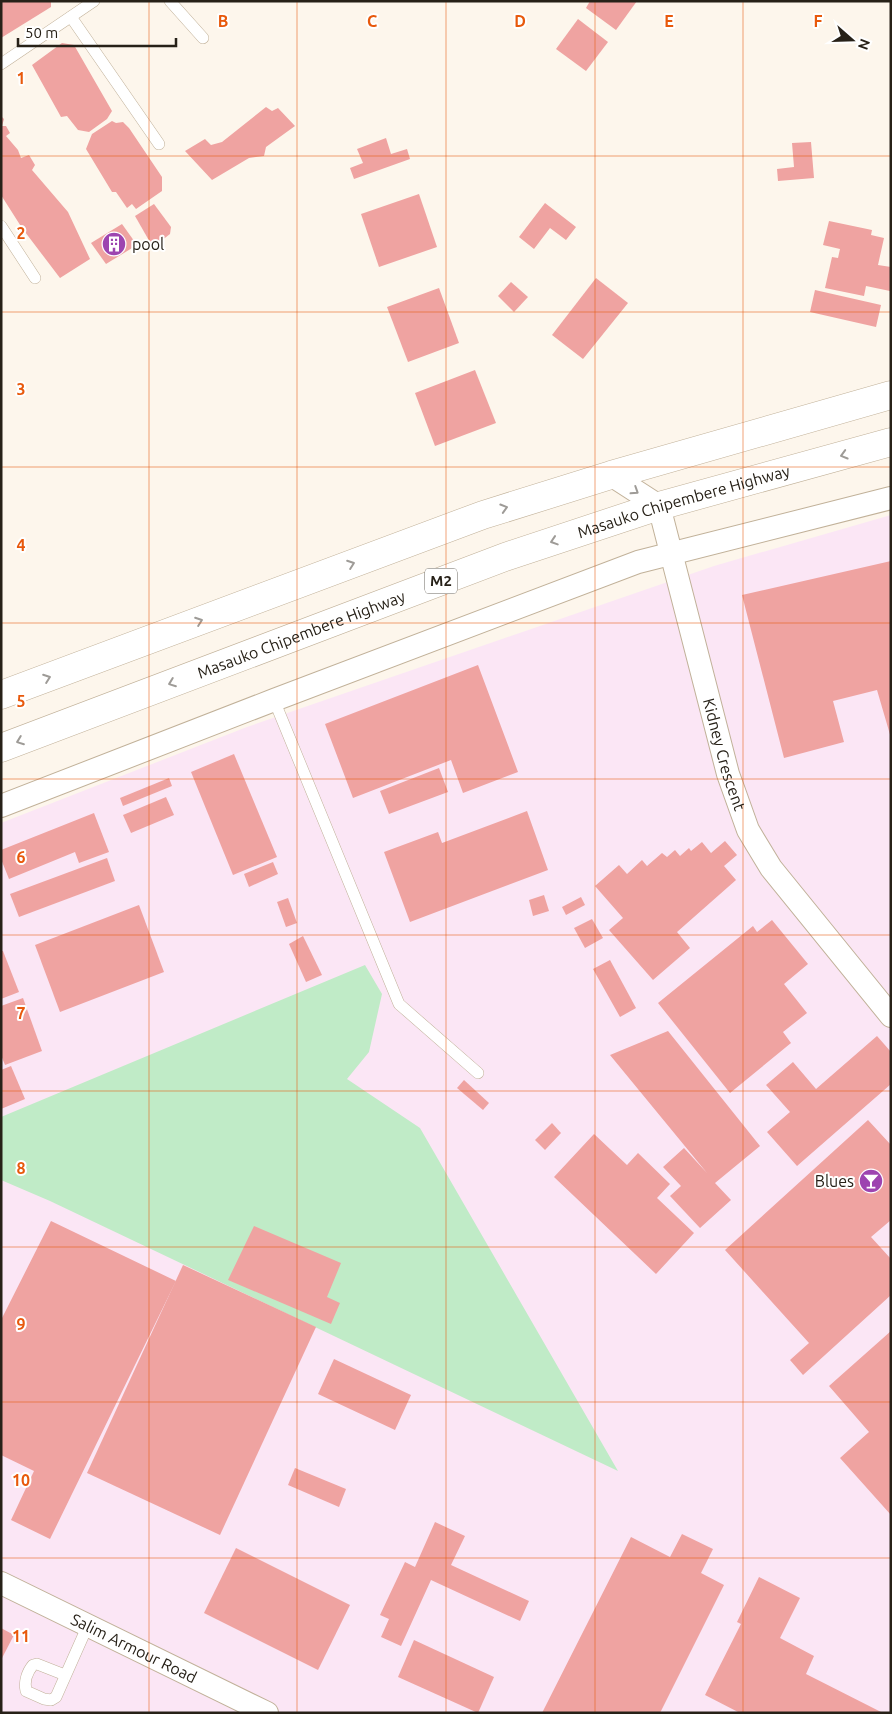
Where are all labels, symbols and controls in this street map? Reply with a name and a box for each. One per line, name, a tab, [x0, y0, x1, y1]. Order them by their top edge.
text: B	[218, 12, 228, 30]
text: C	[367, 12, 377, 30]
text: D	[514, 12, 526, 30]
text: E	[664, 12, 674, 30]
text: F	[814, 12, 823, 30]
scale bar	[18, 15, 175, 47]
north arrow	[827, 15, 877, 65]
text: 50 m	[25, 24, 58, 41]
text: N	[855, 37, 874, 52]
text: 1	[16, 69, 26, 87]
text: 2	[16, 224, 26, 242]
building icon: pool	[101, 231, 127, 257]
place label: pool	[132, 235, 164, 253]
text: 3	[16, 380, 26, 398]
one-way arrow	[840, 449, 848, 459]
street label: Masauko Chipembere Highway	[575, 461, 792, 541]
one-way arrow	[629, 485, 639, 494]
one-way arrow	[499, 504, 508, 514]
one-way arrow	[550, 535, 559, 545]
text: 4	[16, 536, 26, 554]
one-way arrow	[347, 560, 355, 570]
road number: M2	[425, 568, 457, 594]
street label: Masauko Chipembere Highway	[195, 587, 408, 682]
one-way arrow	[194, 617, 203, 627]
one-way arrow	[42, 674, 51, 684]
one-way arrow	[168, 677, 177, 687]
text: 5	[16, 692, 26, 710]
street label: Kidney Crescent	[700, 696, 750, 814]
one-way arrow	[16, 735, 25, 745]
text: 6	[16, 848, 26, 866]
text: 7	[16, 1004, 26, 1022]
text: 8	[16, 1159, 26, 1177]
bar icon: Blues	[858, 1168, 884, 1194]
place label: Blues	[815, 1172, 854, 1190]
text: 9	[16, 1315, 26, 1333]
text: 10	[12, 1471, 30, 1489]
street label: Salim Armour Road	[68, 1610, 200, 1686]
text: 11	[12, 1627, 30, 1645]

